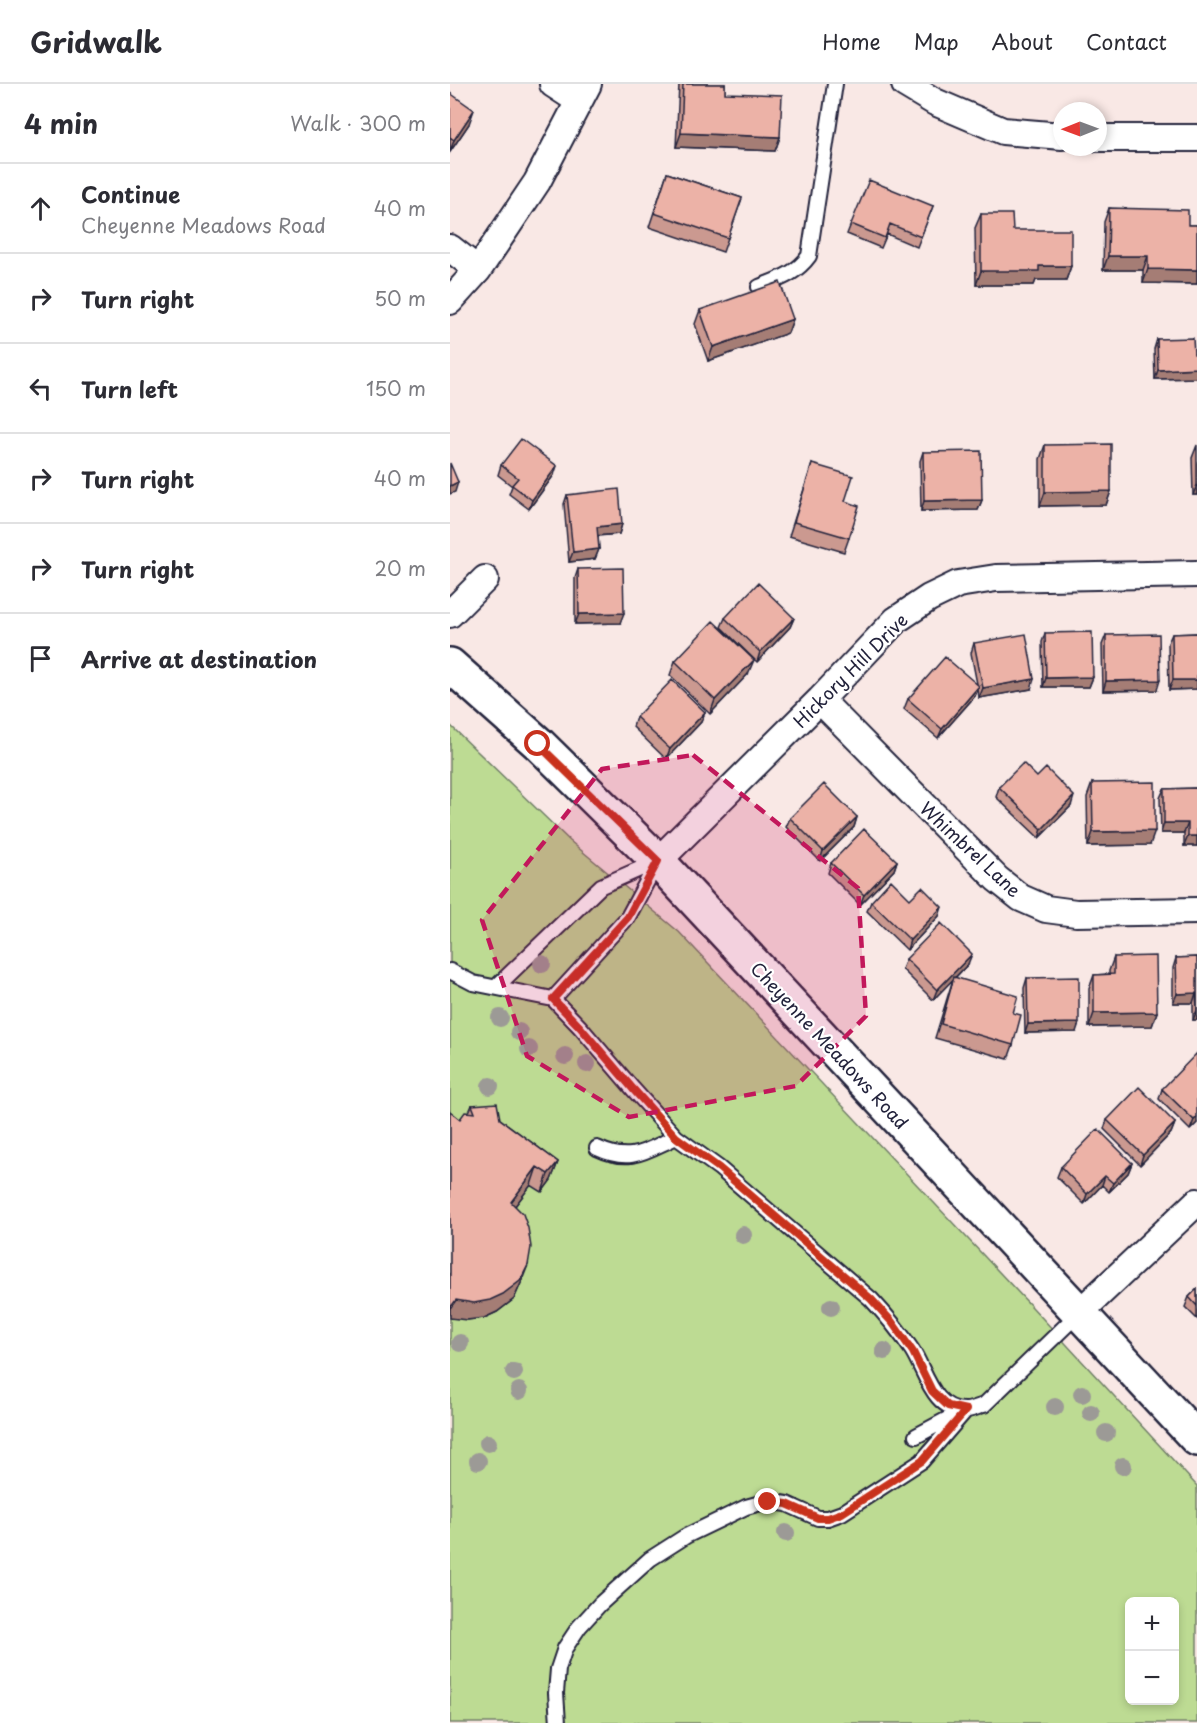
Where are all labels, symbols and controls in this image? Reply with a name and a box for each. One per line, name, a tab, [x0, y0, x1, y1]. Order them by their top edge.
text: Gridwalk	[30, 20, 162, 63]
text: Home	[822, 25, 881, 57]
text: Map	[914, 25, 959, 57]
text: About	[992, 25, 1053, 57]
text: Contact	[1086, 25, 1167, 57]
north arrow	[1053, 102, 1107, 156]
text: 4 min	[24, 104, 98, 143]
text: Walk · 300 m	[290, 108, 426, 138]
text: Continue	[81, 177, 180, 210]
icon: ahead	[24, 192, 57, 225]
text: 40 m	[374, 193, 426, 223]
text: Cheyenne Meadows Road	[81, 210, 326, 240]
icon: right	[24, 282, 57, 315]
text: Turn right	[81, 282, 194, 315]
text: 50 m	[374, 283, 426, 313]
icon: left	[24, 372, 57, 405]
text: Turn left	[81, 372, 178, 405]
text: 150 m	[366, 373, 426, 403]
icon: right	[24, 462, 57, 495]
text: Turn right	[81, 462, 194, 495]
text: 40 m	[374, 463, 426, 493]
icon: right	[24, 552, 57, 585]
text: Turn right	[81, 552, 194, 585]
text: 20 m	[374, 553, 426, 583]
street label: Hickory Hill Drive	[787, 607, 913, 733]
icon: arrive	[24, 642, 57, 675]
text: Arrive at destination	[81, 642, 317, 675]
route start	[524, 730, 550, 756]
street label: Whimbrel Lane	[914, 795, 1028, 903]
street label: Cheyenne Meadows Road	[745, 955, 915, 1135]
route end	[754, 1488, 780, 1514]
map controls	[1125, 1597, 1179, 1705]
button: +	[1125, 1597, 1179, 1651]
button: −	[1125, 1651, 1179, 1705]

